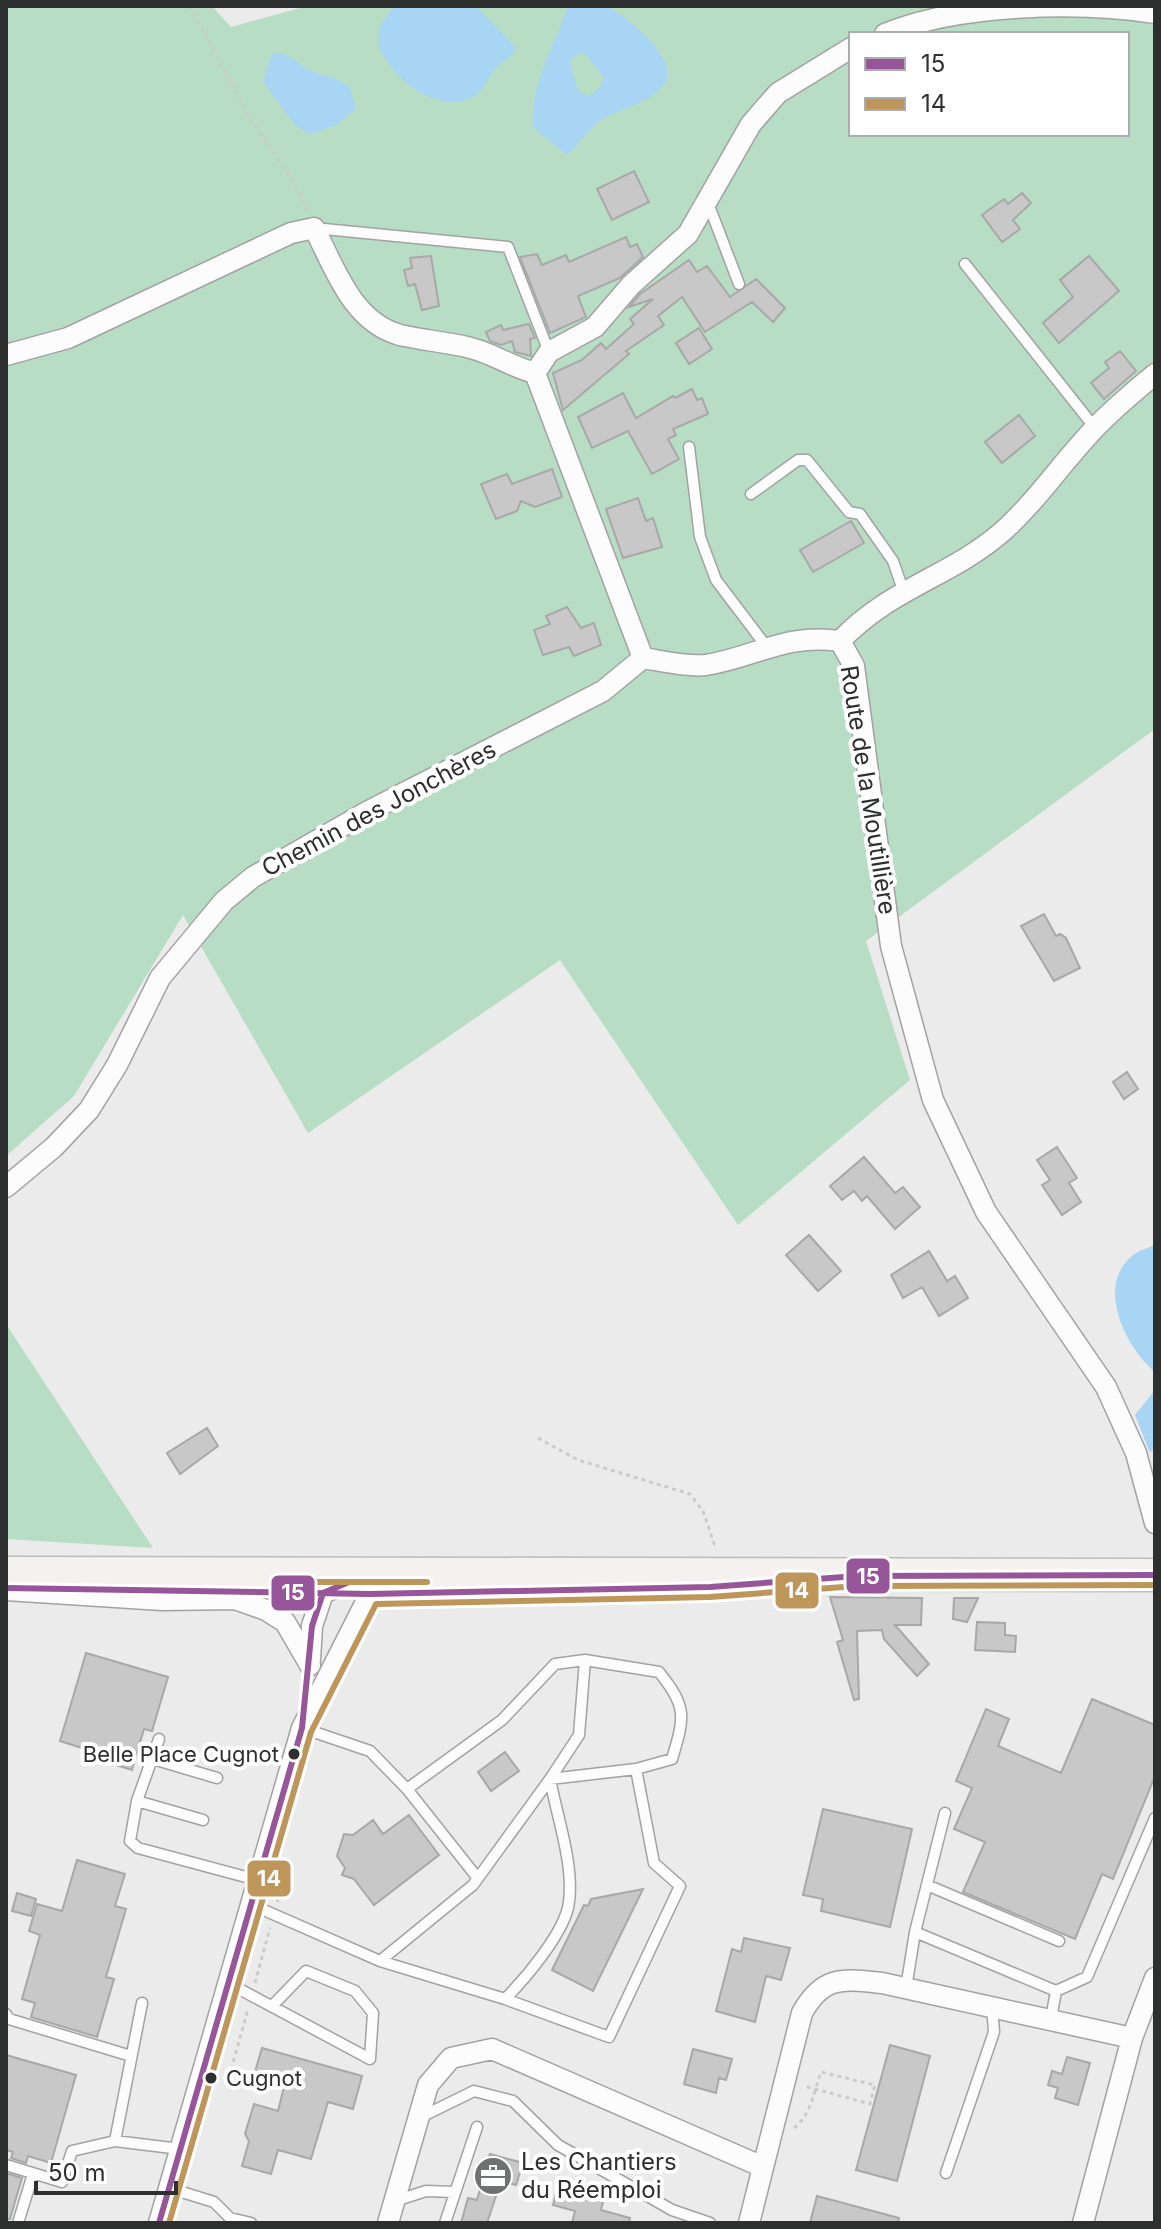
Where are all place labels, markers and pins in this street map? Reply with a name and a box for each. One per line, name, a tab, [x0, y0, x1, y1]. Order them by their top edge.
place label: Belle Place Cugnot	[83, 1741, 279, 1767]
marker: Belle Place Cugnot	[286, 1746, 302, 1762]
place label: Cugnot	[226, 2065, 302, 2091]
marker: Cugnot	[203, 2070, 219, 2086]
place label: Les Chantiers du Réemploi	[521, 2147, 677, 2204]
office icon: Les Chantiers du Réemploi	[472, 2155, 514, 2197]

